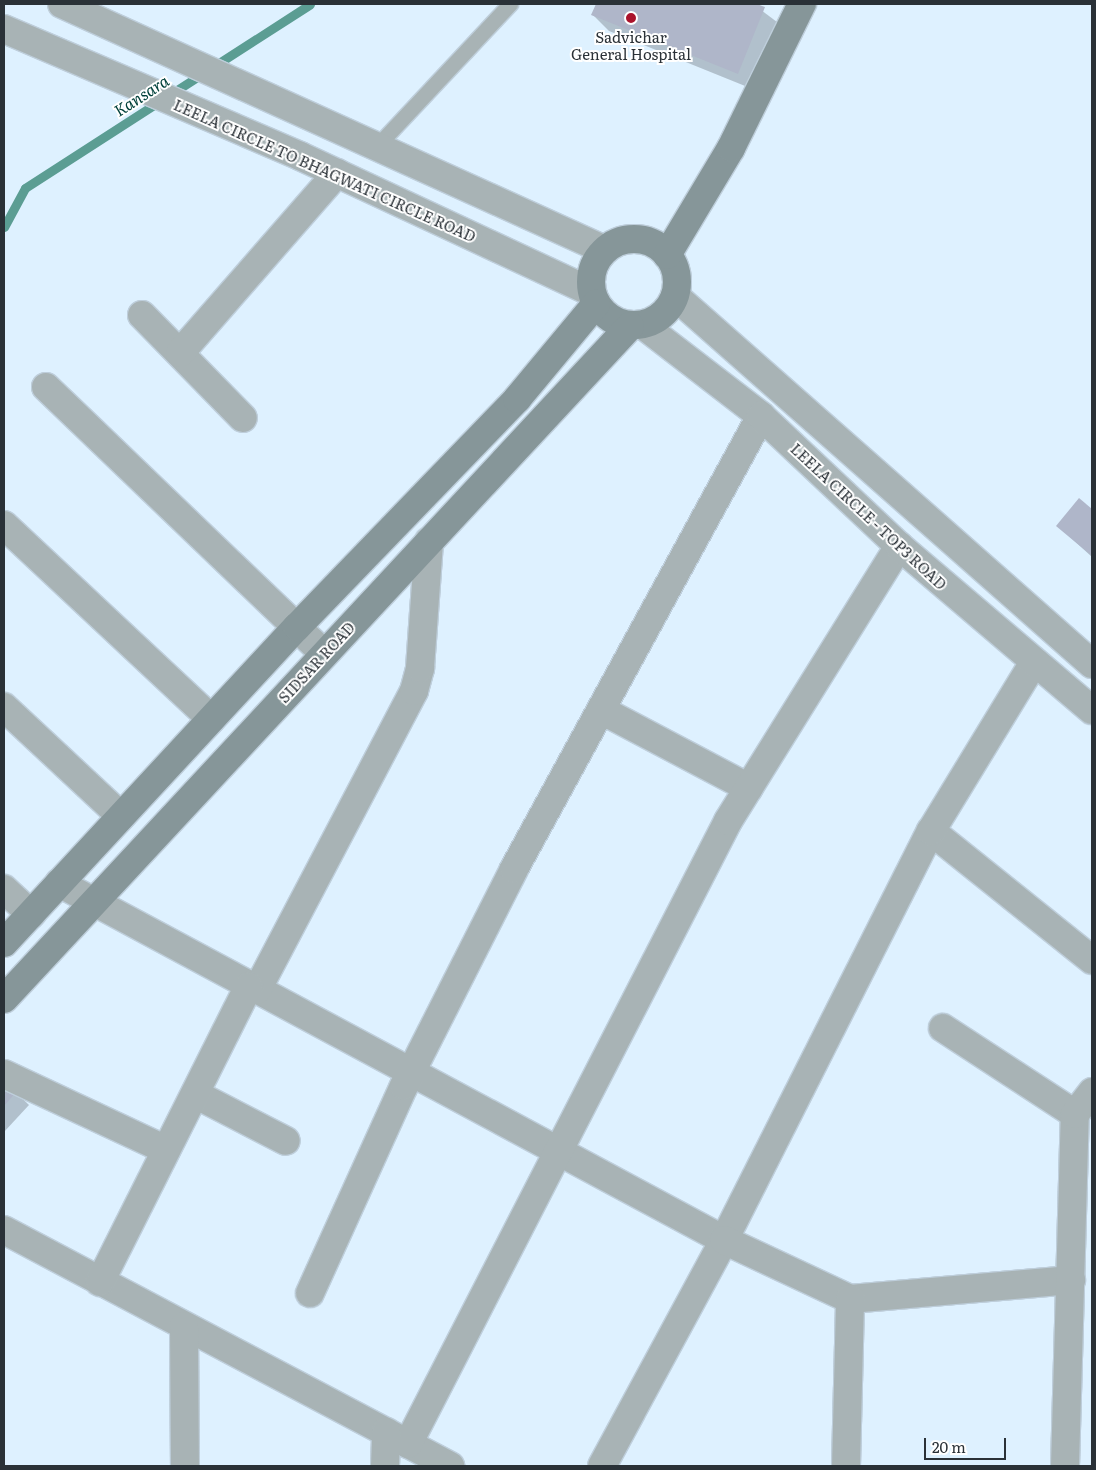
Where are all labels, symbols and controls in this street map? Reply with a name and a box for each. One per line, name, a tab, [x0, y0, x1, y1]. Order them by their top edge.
marker: Sadvichar General Hospital	[624, 11, 638, 25]
place label: Sadvichar General Hospital	[571, 27, 691, 62]
water label: Kansara	[110, 70, 172, 120]
street label: LEELA CIRCLE TO BHAGWATI CIRCLE ROAD	[171, 95, 479, 245]
street label: LEELA CIRCLE - TOP3 ROAD	[787, 439, 951, 593]
street label: SIDSAR ROAD	[274, 618, 358, 706]
scale bar	[926, 1428, 1008, 1460]
text: 20 m	[932, 1435, 966, 1458]

